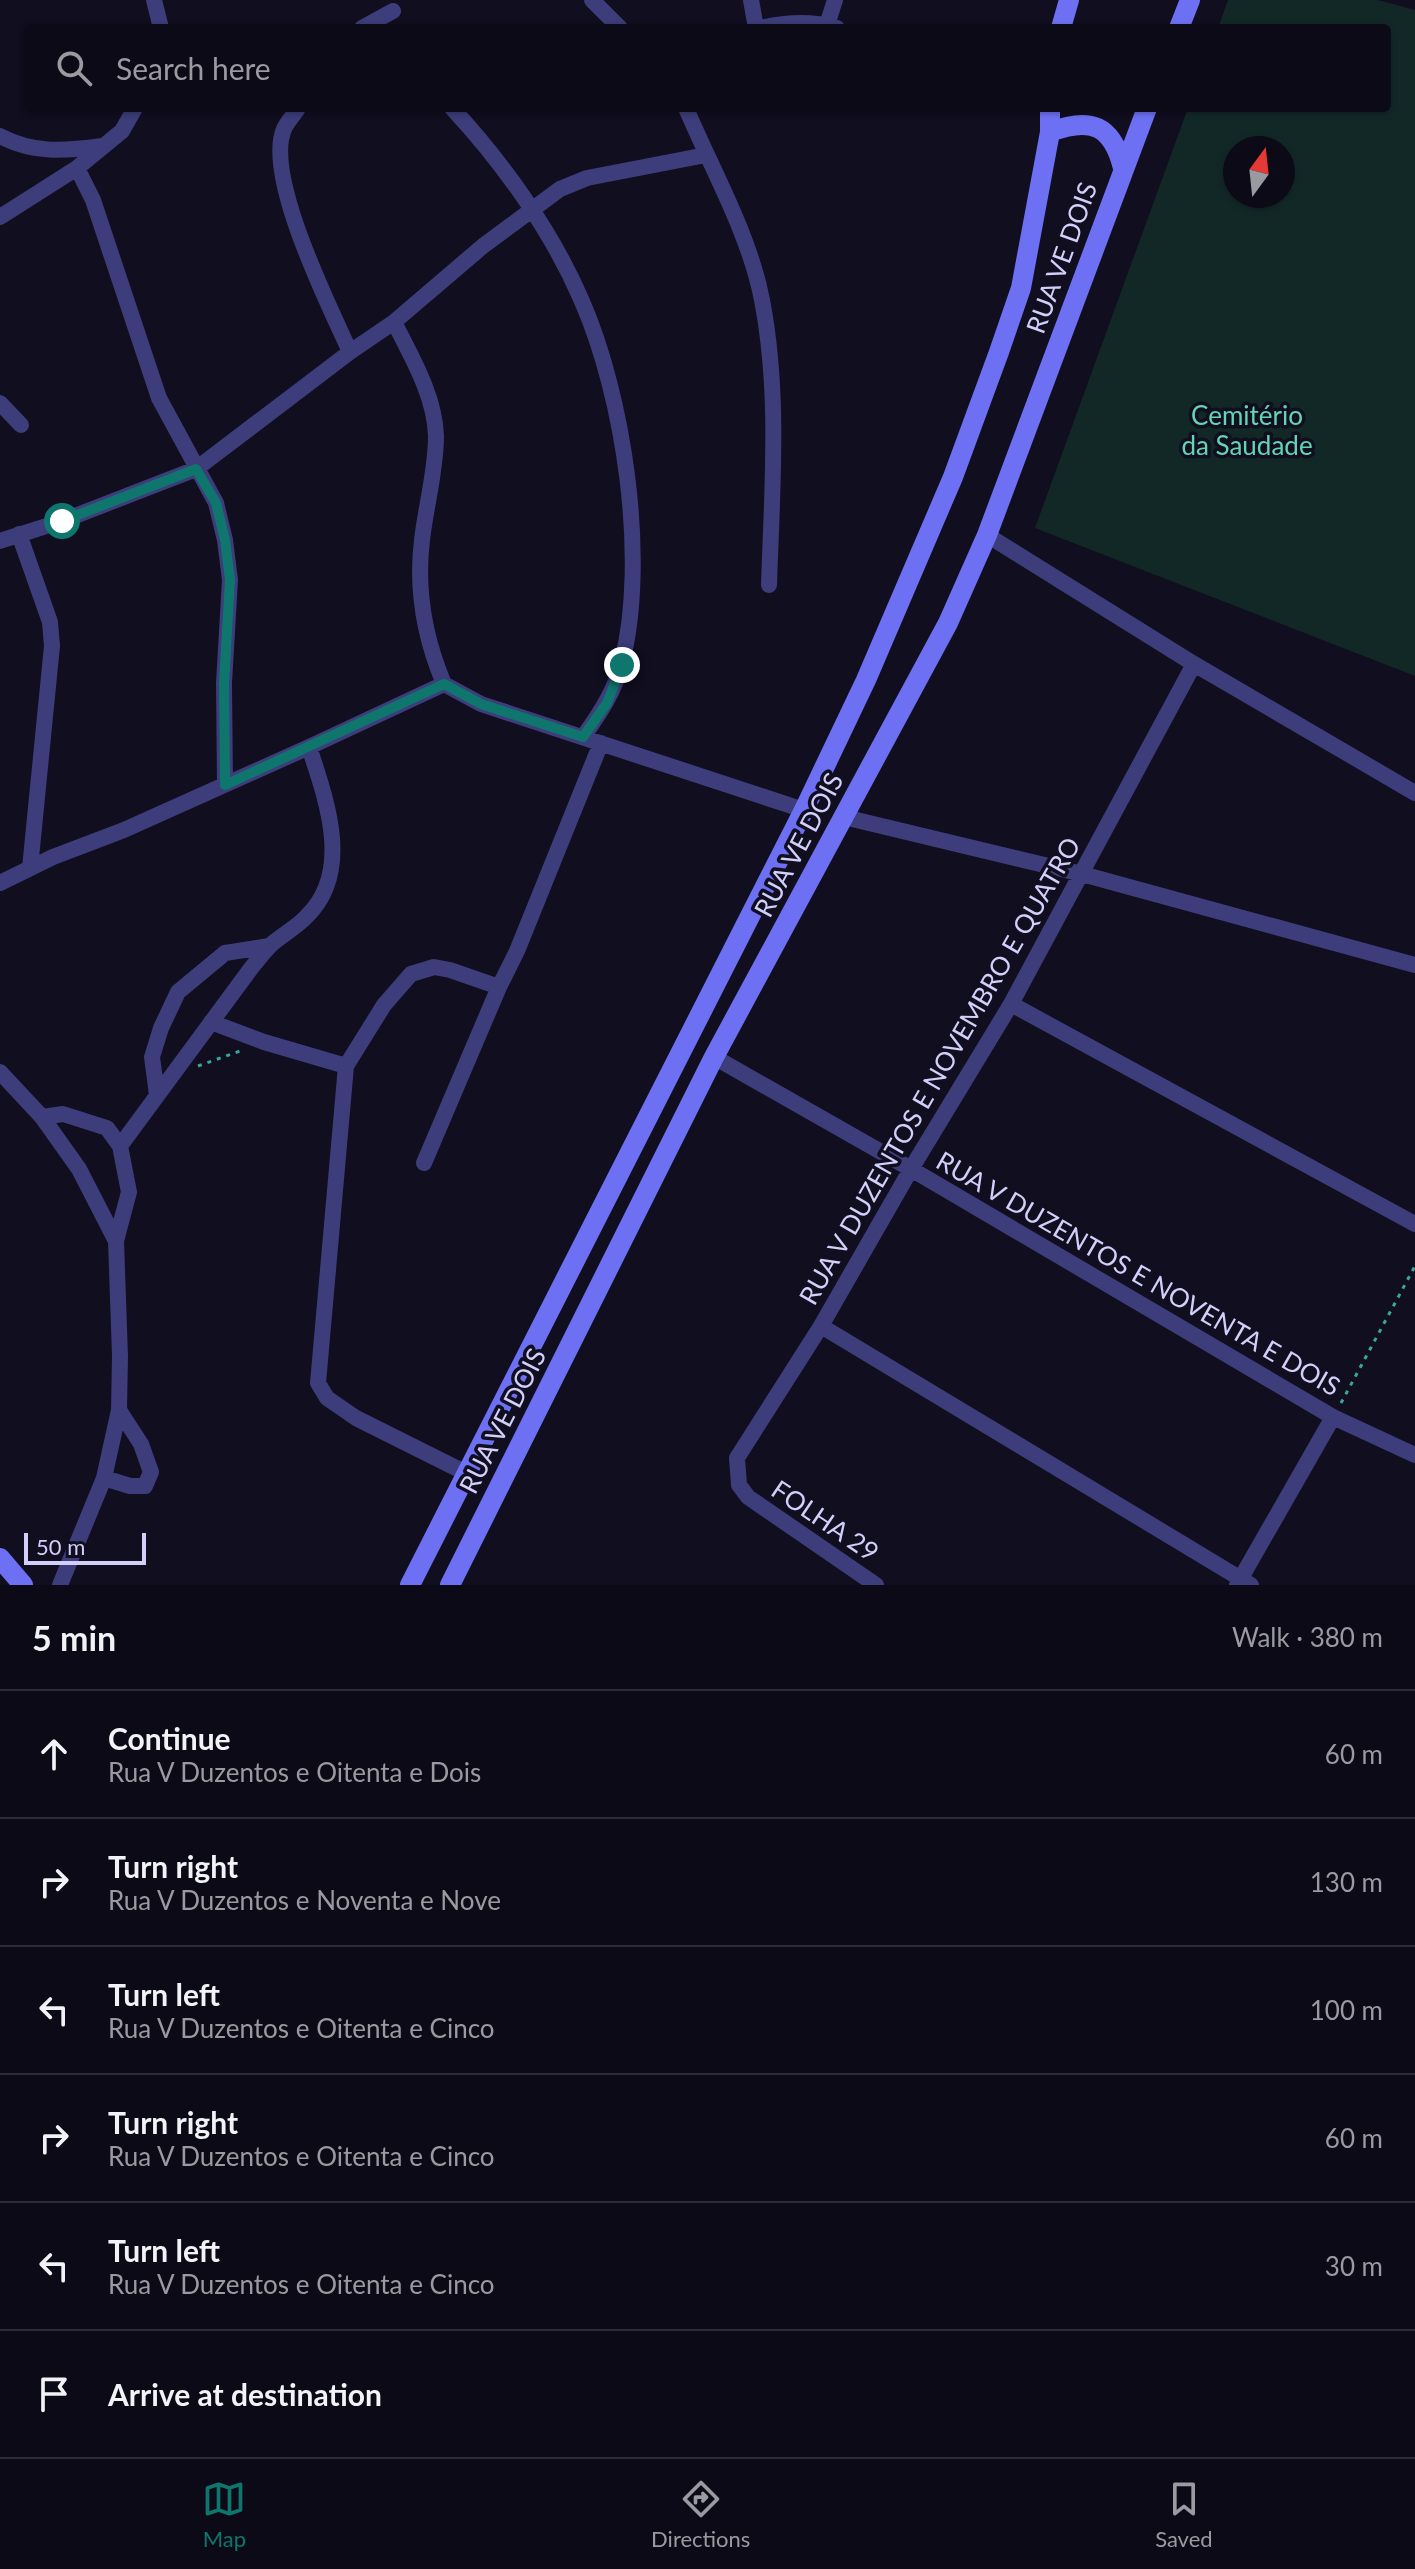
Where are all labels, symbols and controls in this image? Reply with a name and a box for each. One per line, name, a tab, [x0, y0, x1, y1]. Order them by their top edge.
search box	[24, 24, 1391, 112]
icon: search	[52, 46, 96, 90]
text: Search here	[116, 50, 271, 86]
north arrow	[1223, 136, 1295, 208]
street label: RUA VE DOIS	[1019, 178, 1103, 338]
park label: Cemitério da Saudade	[1181, 399, 1313, 461]
route start	[44, 503, 80, 539]
route end	[604, 647, 640, 683]
street label: RUA VE DOIS	[747, 767, 849, 922]
street label: RUA V DUZENTOS E NOVEMBRO E QUATRO	[792, 831, 1087, 1310]
street label: RUA V DUZENTOS E NOVENTA E DOIS	[931, 1144, 1346, 1402]
street label: RUA VE DOIS	[452, 1343, 552, 1498]
street label: FOLHA 29	[766, 1473, 885, 1568]
scale bar	[24, 1529, 146, 1565]
text: 50 m	[36, 1533, 85, 1560]
text: 5 min	[32, 1617, 116, 1658]
text: Walk · 380 m	[1232, 1621, 1383, 1653]
text: Continue	[108, 1720, 231, 1756]
icon: ahead	[32, 1732, 76, 1776]
text: 60 m	[1325, 1738, 1383, 1770]
text: Rua V Duzentos e Oitenta e Dois	[108, 1756, 481, 1788]
text: Turn right	[108, 1848, 238, 1884]
icon: right	[32, 1860, 76, 1904]
text: 130 m	[1310, 1866, 1383, 1898]
text: Rua V Duzentos e Noventa e Nove	[108, 1884, 501, 1916]
text: Turn left	[108, 1976, 220, 2012]
icon: left	[32, 1988, 76, 2032]
text: 100 m	[1310, 1994, 1383, 2026]
text: Rua V Duzentos e Oitenta e Cinco	[108, 2012, 495, 2044]
text: Turn right	[108, 2104, 238, 2140]
icon: right	[32, 2116, 76, 2160]
text: 60 m	[1325, 2122, 1383, 2154]
text: Rua V Duzentos e Oitenta e Cinco	[108, 2140, 495, 2172]
text: Turn left	[108, 2232, 220, 2268]
icon: left	[32, 2244, 76, 2288]
text: 30 m	[1325, 2250, 1383, 2282]
text: Rua V Duzentos e Oitenta e Cinco	[108, 2268, 495, 2300]
icon: arrive	[32, 2372, 76, 2416]
text: Arrive at destination	[108, 2376, 382, 2412]
tab: Map	[202, 2477, 246, 2552]
tab: Directions	[651, 2477, 750, 2552]
tab: Saved	[1155, 2477, 1213, 2552]

